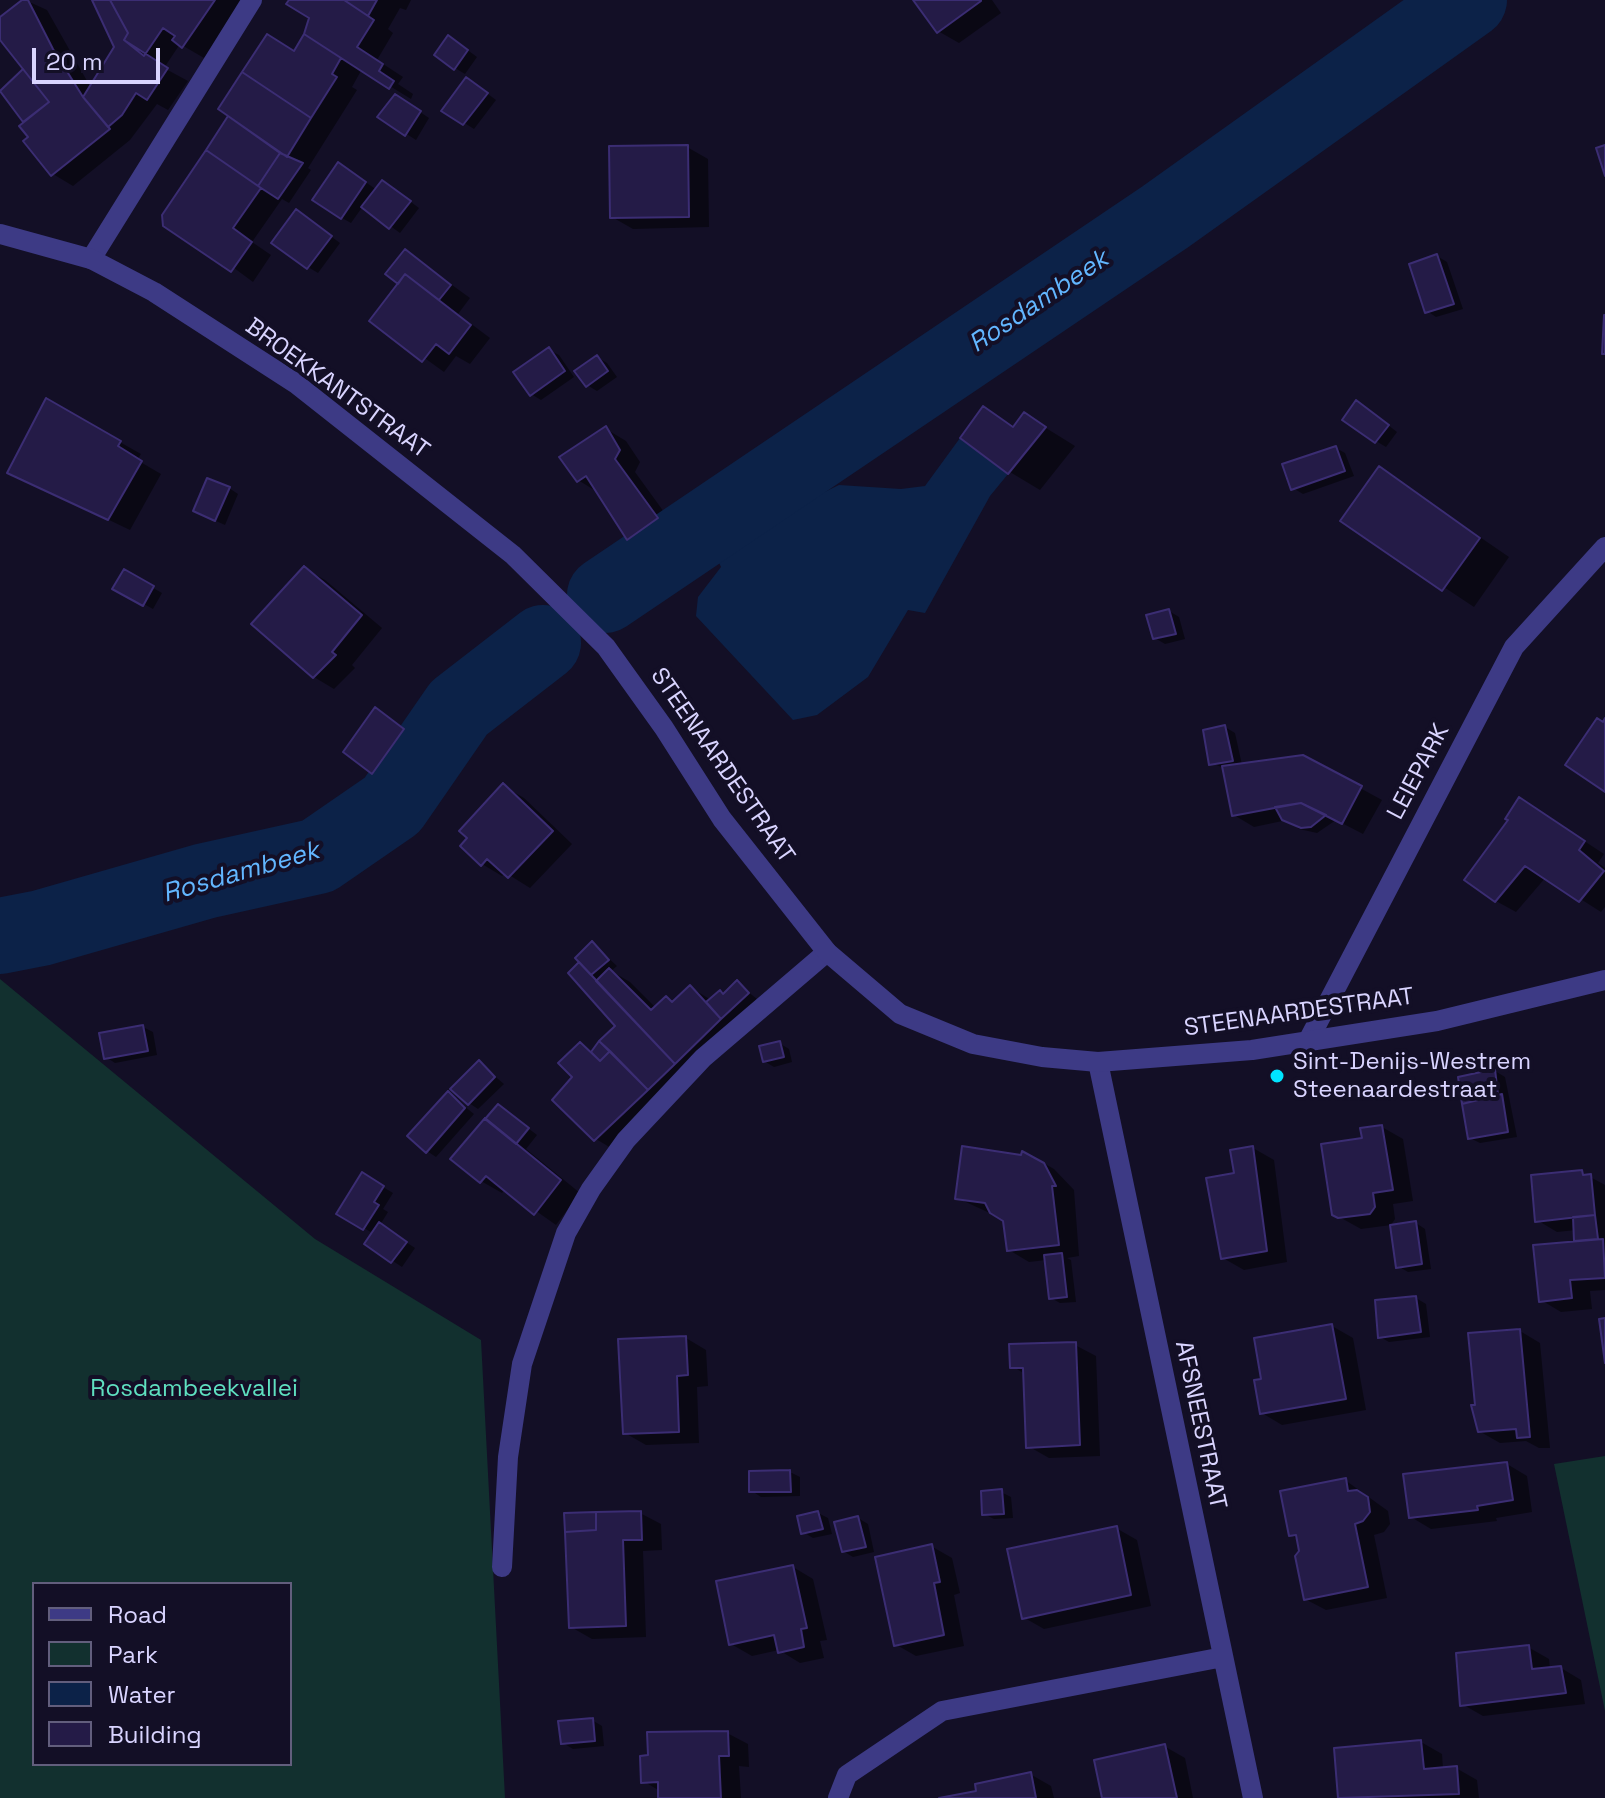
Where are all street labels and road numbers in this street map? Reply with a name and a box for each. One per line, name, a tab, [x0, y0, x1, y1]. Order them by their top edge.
street label: BROEKKANTSTRAAT	[239, 313, 435, 465]
street label: STEENAARDESTRAAT	[644, 663, 800, 869]
street label: LEIEPARK	[1382, 719, 1456, 825]
street label: STEENAARDESTRAAT	[1182, 983, 1416, 1043]
street label: AFSNEESTRAAT	[1168, 1338, 1232, 1512]

